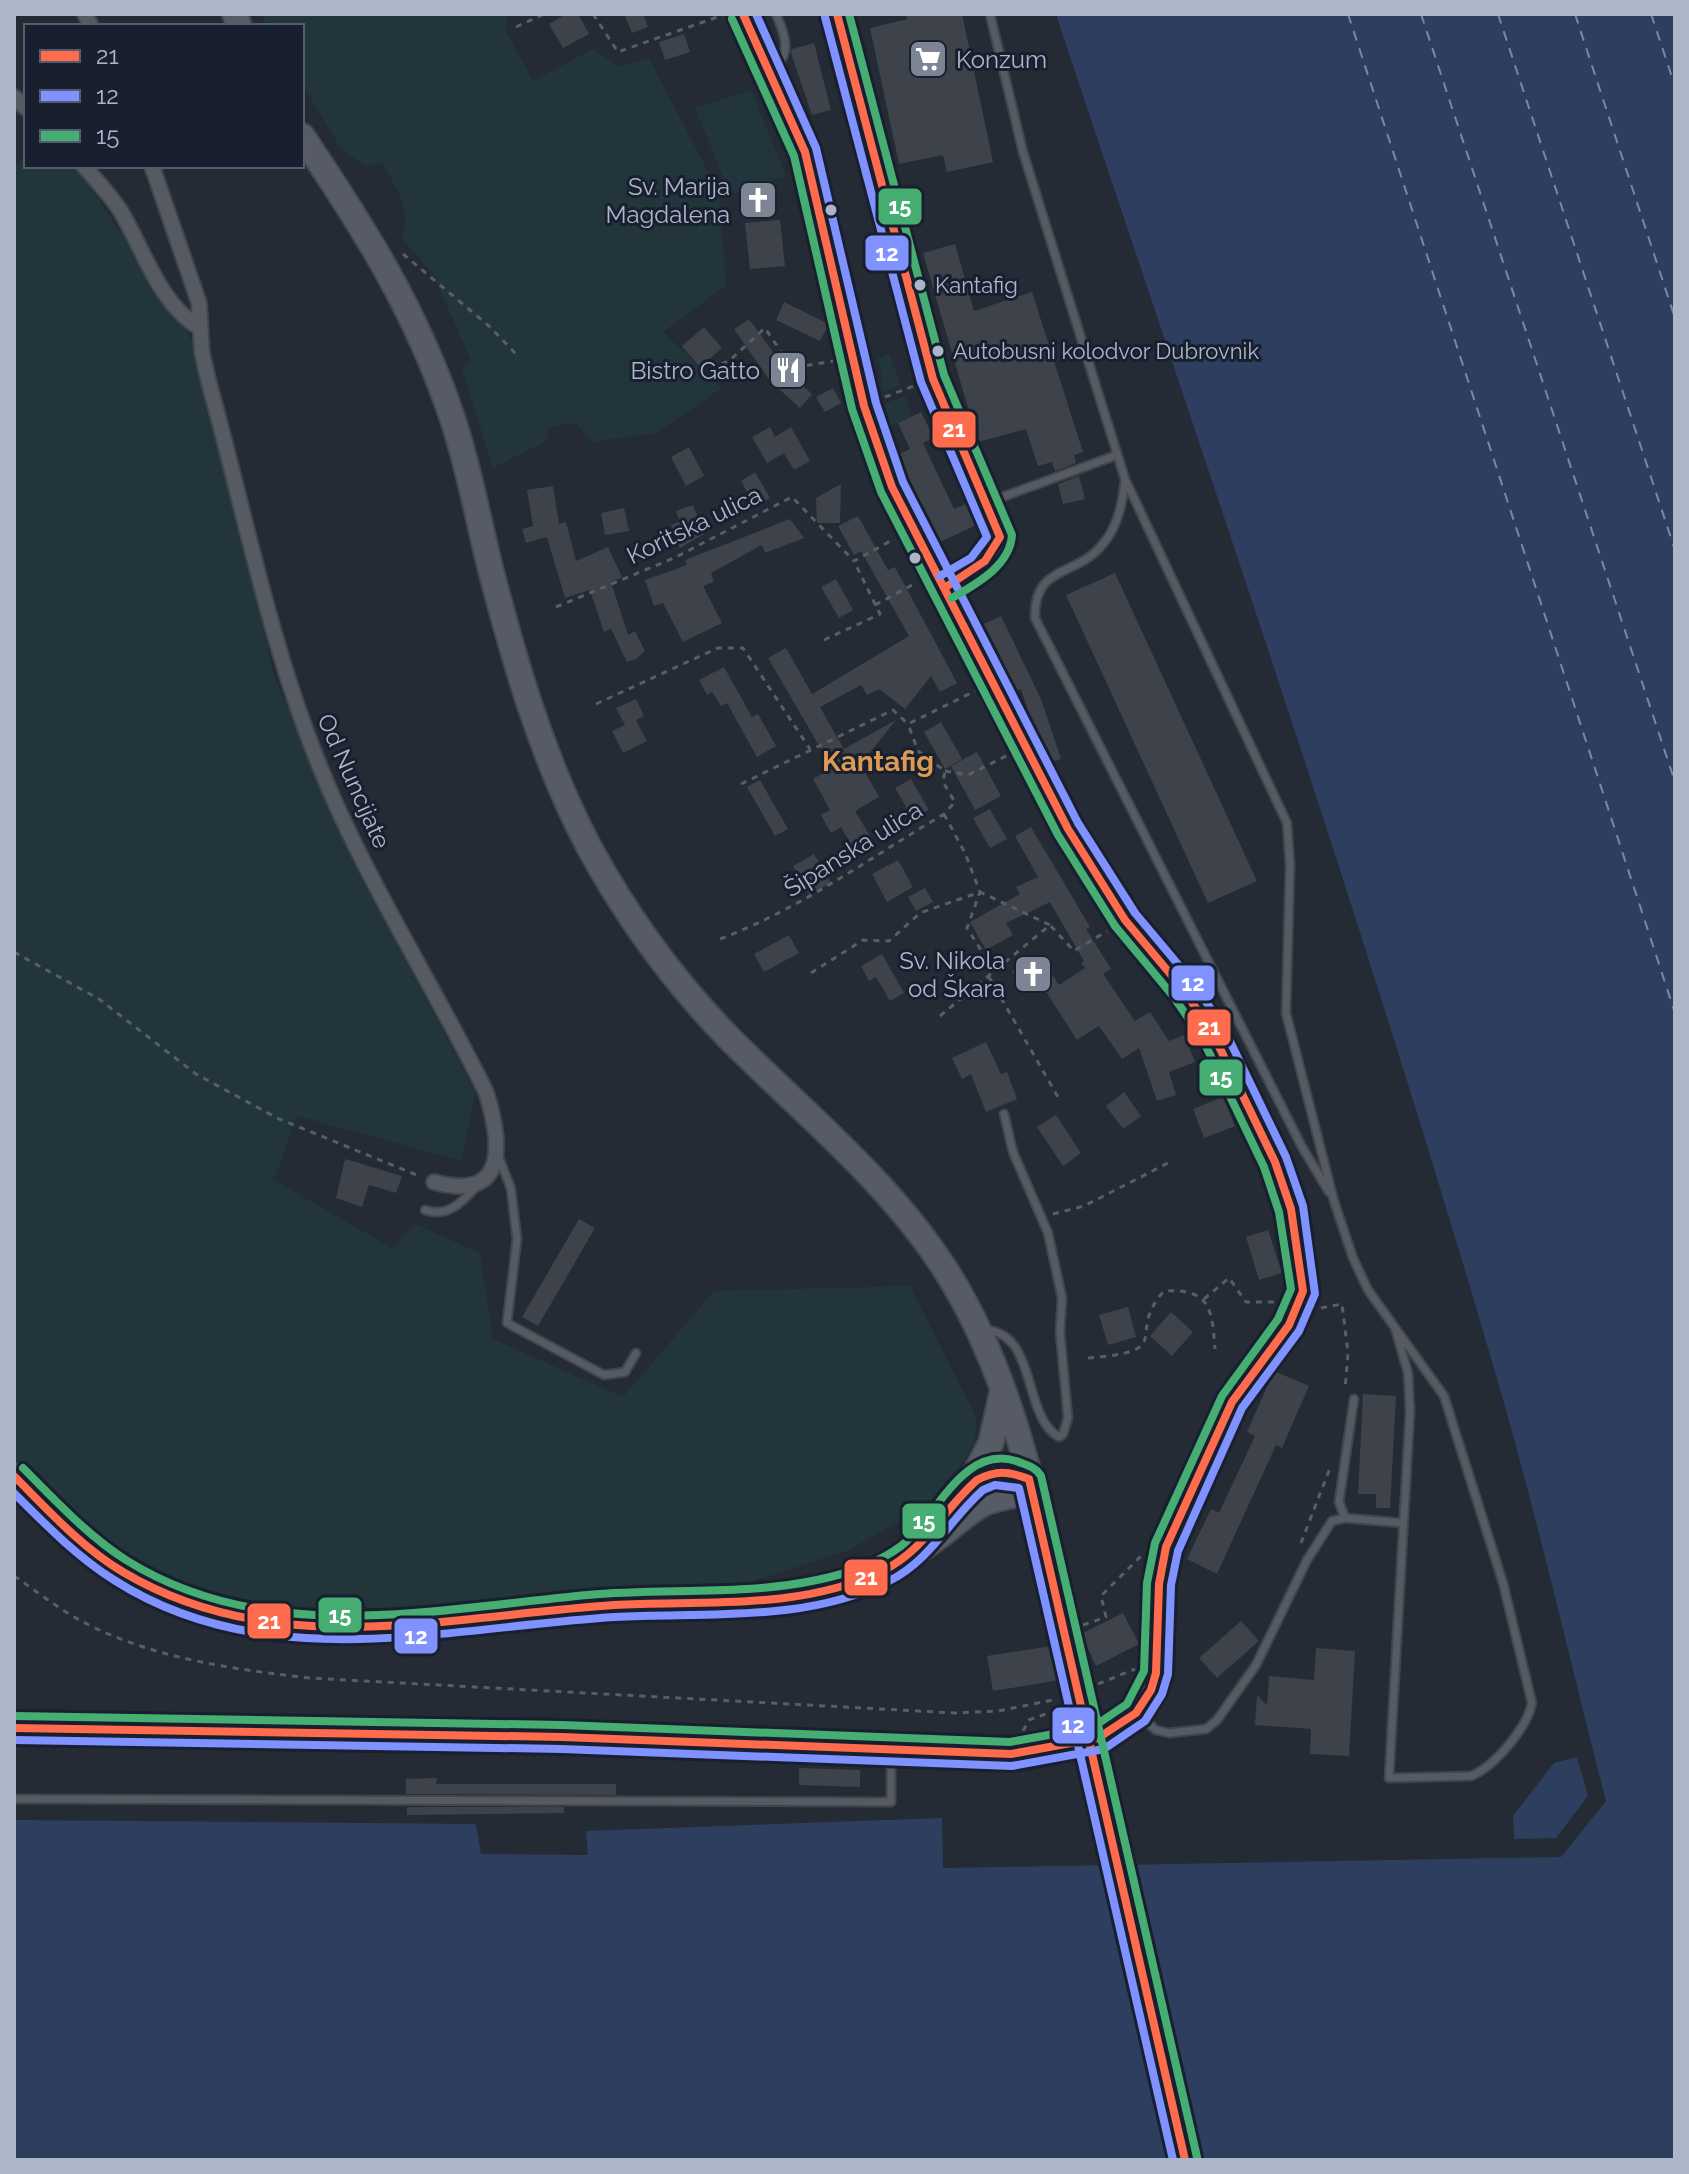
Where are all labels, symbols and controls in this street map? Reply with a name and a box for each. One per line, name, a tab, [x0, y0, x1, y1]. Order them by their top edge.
legend	[24, 24, 304, 168]
supermarket icon: Konzum	[907, 38, 949, 80]
text: 21	[96, 41, 119, 70]
place label: Konzum	[956, 45, 1047, 74]
text: 12	[96, 81, 119, 110]
text: 15	[96, 121, 119, 150]
place label: Sv. Marija Magdalena	[605, 172, 730, 229]
church icon: Sv. Marija Magdalena	[737, 179, 779, 221]
line badge: 15	[877, 187, 923, 226]
text: 15	[888, 193, 912, 219]
unlabelled marker	[823, 202, 839, 218]
line badge: 12	[864, 234, 910, 272]
text: 12	[875, 240, 899, 266]
place label: Kantafig	[935, 272, 1018, 298]
marker: Kantafig	[912, 277, 928, 293]
place label: Autobusni kolodvor Dubrovnik	[953, 338, 1259, 364]
marker: Autobusni kolodvor Dubrovnik	[930, 343, 946, 359]
restaurant icon: Bistro Gatto	[767, 349, 809, 391]
place label: Bistro Gatto	[630, 356, 760, 385]
line badge: 21	[931, 410, 977, 449]
text: 21	[942, 416, 966, 442]
street label: Koritska ulica	[622, 480, 766, 570]
unlabelled marker	[907, 550, 923, 566]
street label: Od Nuncijate	[311, 709, 397, 853]
district label: Kantafig	[822, 745, 934, 778]
street label: Šipanska ulica	[778, 794, 927, 903]
place label: Sv. Nikola od Škara	[899, 946, 1005, 1003]
church icon: Sv. Nikola od Škara	[1012, 953, 1054, 995]
line badge: 12	[1170, 964, 1216, 1002]
text: 12	[1181, 970, 1205, 996]
line badge: 21	[1186, 1008, 1232, 1047]
text: 21	[1197, 1014, 1221, 1040]
line badge: 15	[1198, 1058, 1244, 1097]
text: 15	[1209, 1064, 1233, 1090]
line badge: 15	[901, 1502, 947, 1540]
text: 15	[912, 1508, 936, 1534]
line badge: 21	[843, 1558, 889, 1597]
text: 21	[854, 1564, 878, 1590]
line badge: 15	[317, 1596, 363, 1634]
line badge: 21	[246, 1602, 292, 1640]
text: 15	[328, 1602, 352, 1628]
text: 21	[257, 1608, 281, 1634]
line badge: 12	[393, 1617, 439, 1655]
text: 12	[404, 1623, 428, 1649]
line badge: 12	[1051, 1706, 1096, 1745]
text: 12	[1061, 1712, 1085, 1738]

